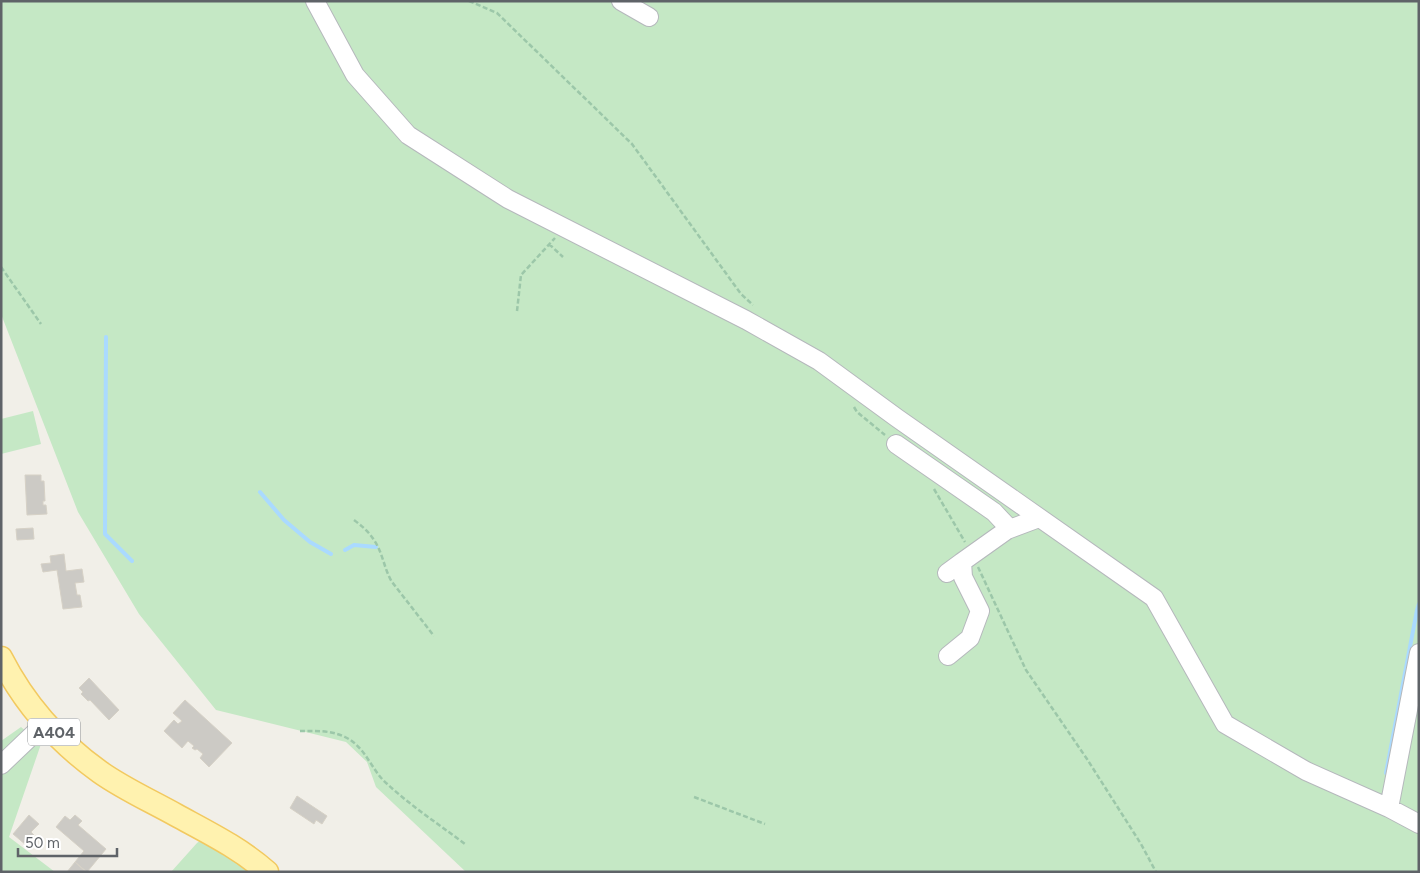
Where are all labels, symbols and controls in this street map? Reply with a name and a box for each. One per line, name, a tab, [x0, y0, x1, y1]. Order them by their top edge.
road number: A404	[28, 719, 80, 746]
scale bar	[18, 826, 116, 858]
text: 50 m	[25, 834, 60, 852]

